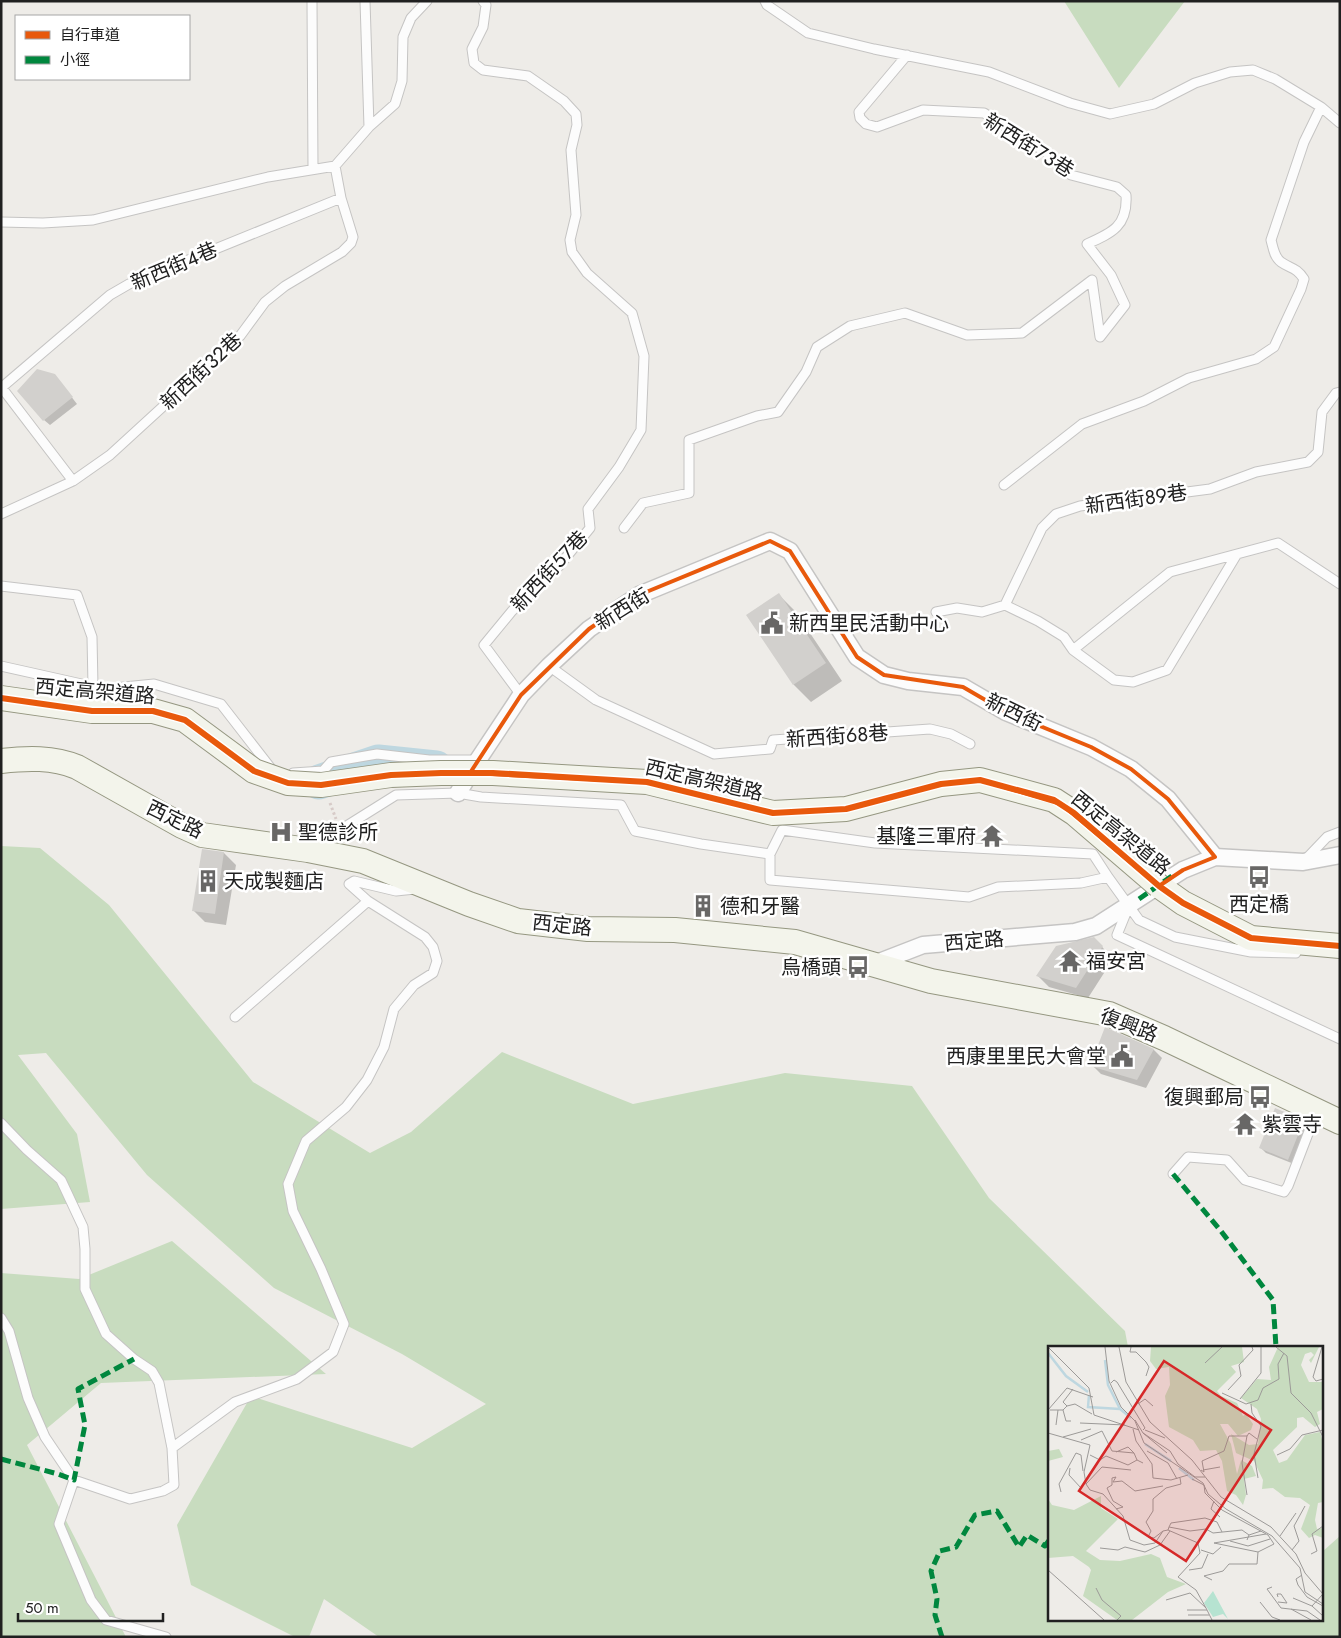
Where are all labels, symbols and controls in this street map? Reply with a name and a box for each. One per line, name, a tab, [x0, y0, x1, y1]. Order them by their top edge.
legend	[15, 15, 190, 80]
text: 自行車道	[60, 24, 120, 46]
text: 小徑	[60, 49, 90, 71]
street label: 新西街73巷	[978, 106, 1079, 185]
street label: 新西街4巷	[126, 235, 222, 298]
street label: 新西街32巷	[154, 326, 249, 417]
street label: 新西街89巷	[1083, 478, 1189, 521]
street label: 新西街57巷	[504, 524, 595, 618]
street label: 新西街	[589, 581, 655, 638]
place label: 新西里民活動中心	[789, 609, 949, 638]
public building icon: 新西里民活動中心	[759, 610, 785, 636]
street label: 西定高架道路	[34, 672, 156, 711]
street label: 新西街	[980, 686, 1047, 739]
street label: 新西街68巷	[785, 718, 889, 755]
street label: 西定高架道路	[642, 753, 766, 808]
street label: 西定高架道路	[1065, 784, 1176, 882]
street label: 西定路	[141, 793, 208, 846]
place label: 聖德診所	[298, 818, 378, 847]
hospital icon: 聖德診所	[268, 819, 294, 845]
place label: 基隆三軍府	[876, 822, 976, 851]
temple icon: 基隆三軍府	[979, 823, 1005, 849]
bus stop icon: 西定橋	[1246, 864, 1272, 890]
place label: 天成製麵店	[224, 867, 324, 896]
building icon: 天成製麵店	[195, 868, 221, 894]
place label: 西定橋	[1229, 890, 1289, 919]
place label: 德和牙醫	[720, 892, 800, 921]
building icon: 德和牙醫	[690, 893, 716, 919]
street label: 西定路	[531, 908, 593, 943]
street label: 西定路	[943, 924, 1005, 959]
place label: 福安宮	[1086, 947, 1146, 976]
temple icon: 福安宮	[1057, 948, 1083, 974]
place label: 烏橋頭	[781, 953, 841, 982]
bus stop icon: 烏橋頭	[845, 954, 871, 980]
street label: 復興路	[1096, 1001, 1162, 1050]
place label: 西康里里民大會堂	[946, 1042, 1106, 1071]
public building icon: 西康里里民大會堂	[1109, 1043, 1135, 1069]
place label: 復興郵局	[1164, 1083, 1244, 1112]
bus stop icon: 復興郵局	[1247, 1084, 1273, 1110]
place label: 紫雲寺	[1262, 1110, 1322, 1139]
temple icon: 紫雲寺	[1232, 1111, 1258, 1137]
inset map	[1048, 1346, 1324, 1620]
scale bar	[18, 1590, 162, 1622]
text: 50 m	[25, 1597, 59, 1619]

